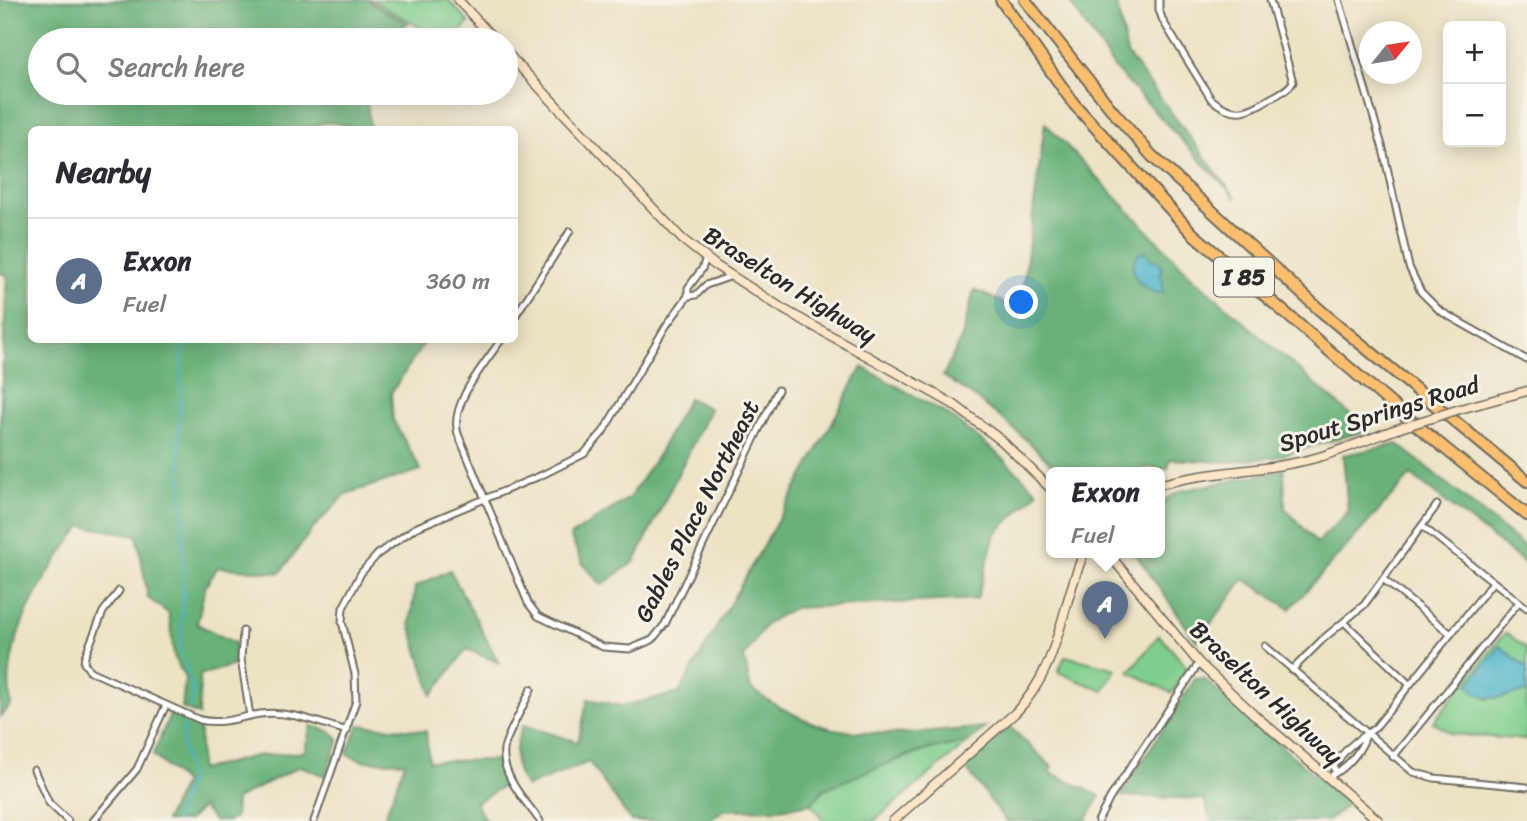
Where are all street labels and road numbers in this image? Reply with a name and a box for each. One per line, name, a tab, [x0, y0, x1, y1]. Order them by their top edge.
street label: Braselton Highway	[695, 215, 886, 356]
road number: I 85	[1214, 258, 1274, 296]
street label: Spout Springs Road	[1274, 363, 1486, 464]
street label: Gables Place Northeast	[623, 392, 771, 630]
street label: Braselton Highway	[1179, 610, 1353, 776]

